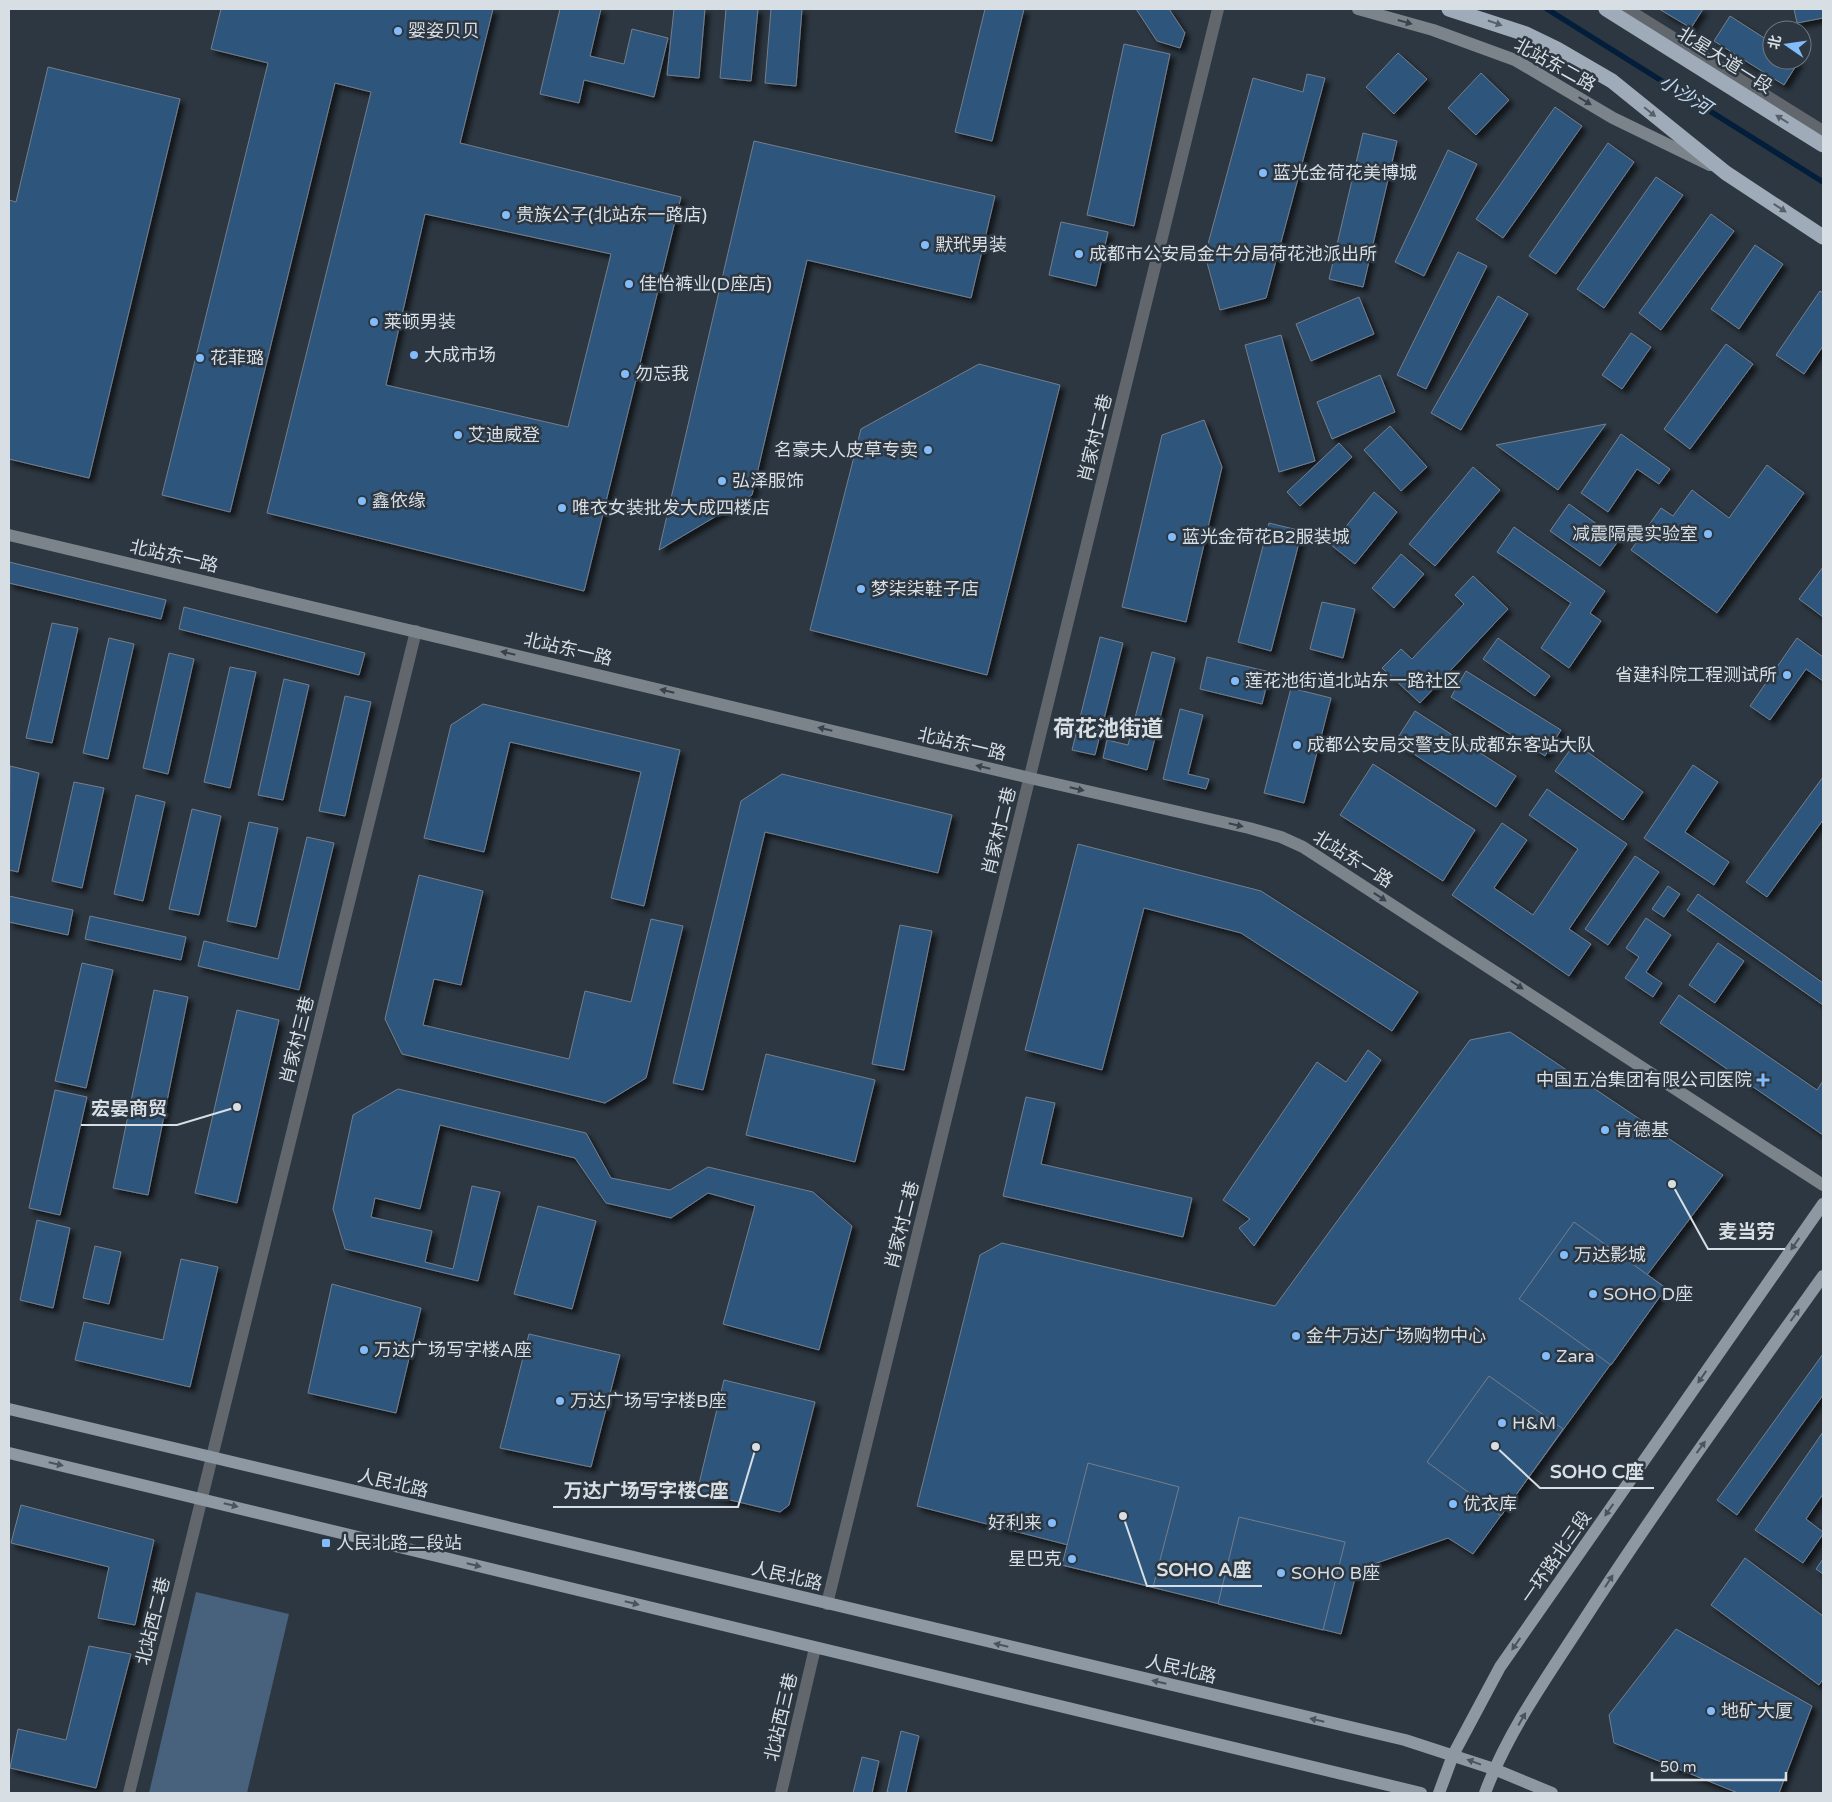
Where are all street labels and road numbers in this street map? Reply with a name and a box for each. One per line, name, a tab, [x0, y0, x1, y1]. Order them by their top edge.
street label: 北星大道一段	[1673, 22, 1777, 98]
street label: 北站东二路	[1510, 34, 1600, 96]
street label: 肖家村二巷	[1073, 392, 1117, 484]
street label: 北站东一路	[128, 535, 220, 577]
street label: 北站东一路	[522, 628, 614, 670]
street label: 北站东一路	[916, 723, 1008, 765]
street label: 肖家村二巷	[977, 785, 1021, 877]
street label: 北站东一路	[1309, 826, 1397, 892]
street label: 肖家村三巷	[275, 994, 319, 1086]
street label: 肖家村二巷	[880, 1179, 924, 1271]
street label: 人民北路	[355, 1464, 431, 1502]
street label: 一环路北三段	[1516, 1506, 1596, 1608]
street label: 人民北路	[749, 1557, 825, 1595]
street label: 北站西二巷	[131, 1575, 175, 1667]
street label: 人民北路	[1143, 1650, 1219, 1688]
street label: 北站西三巷	[760, 1671, 802, 1763]

